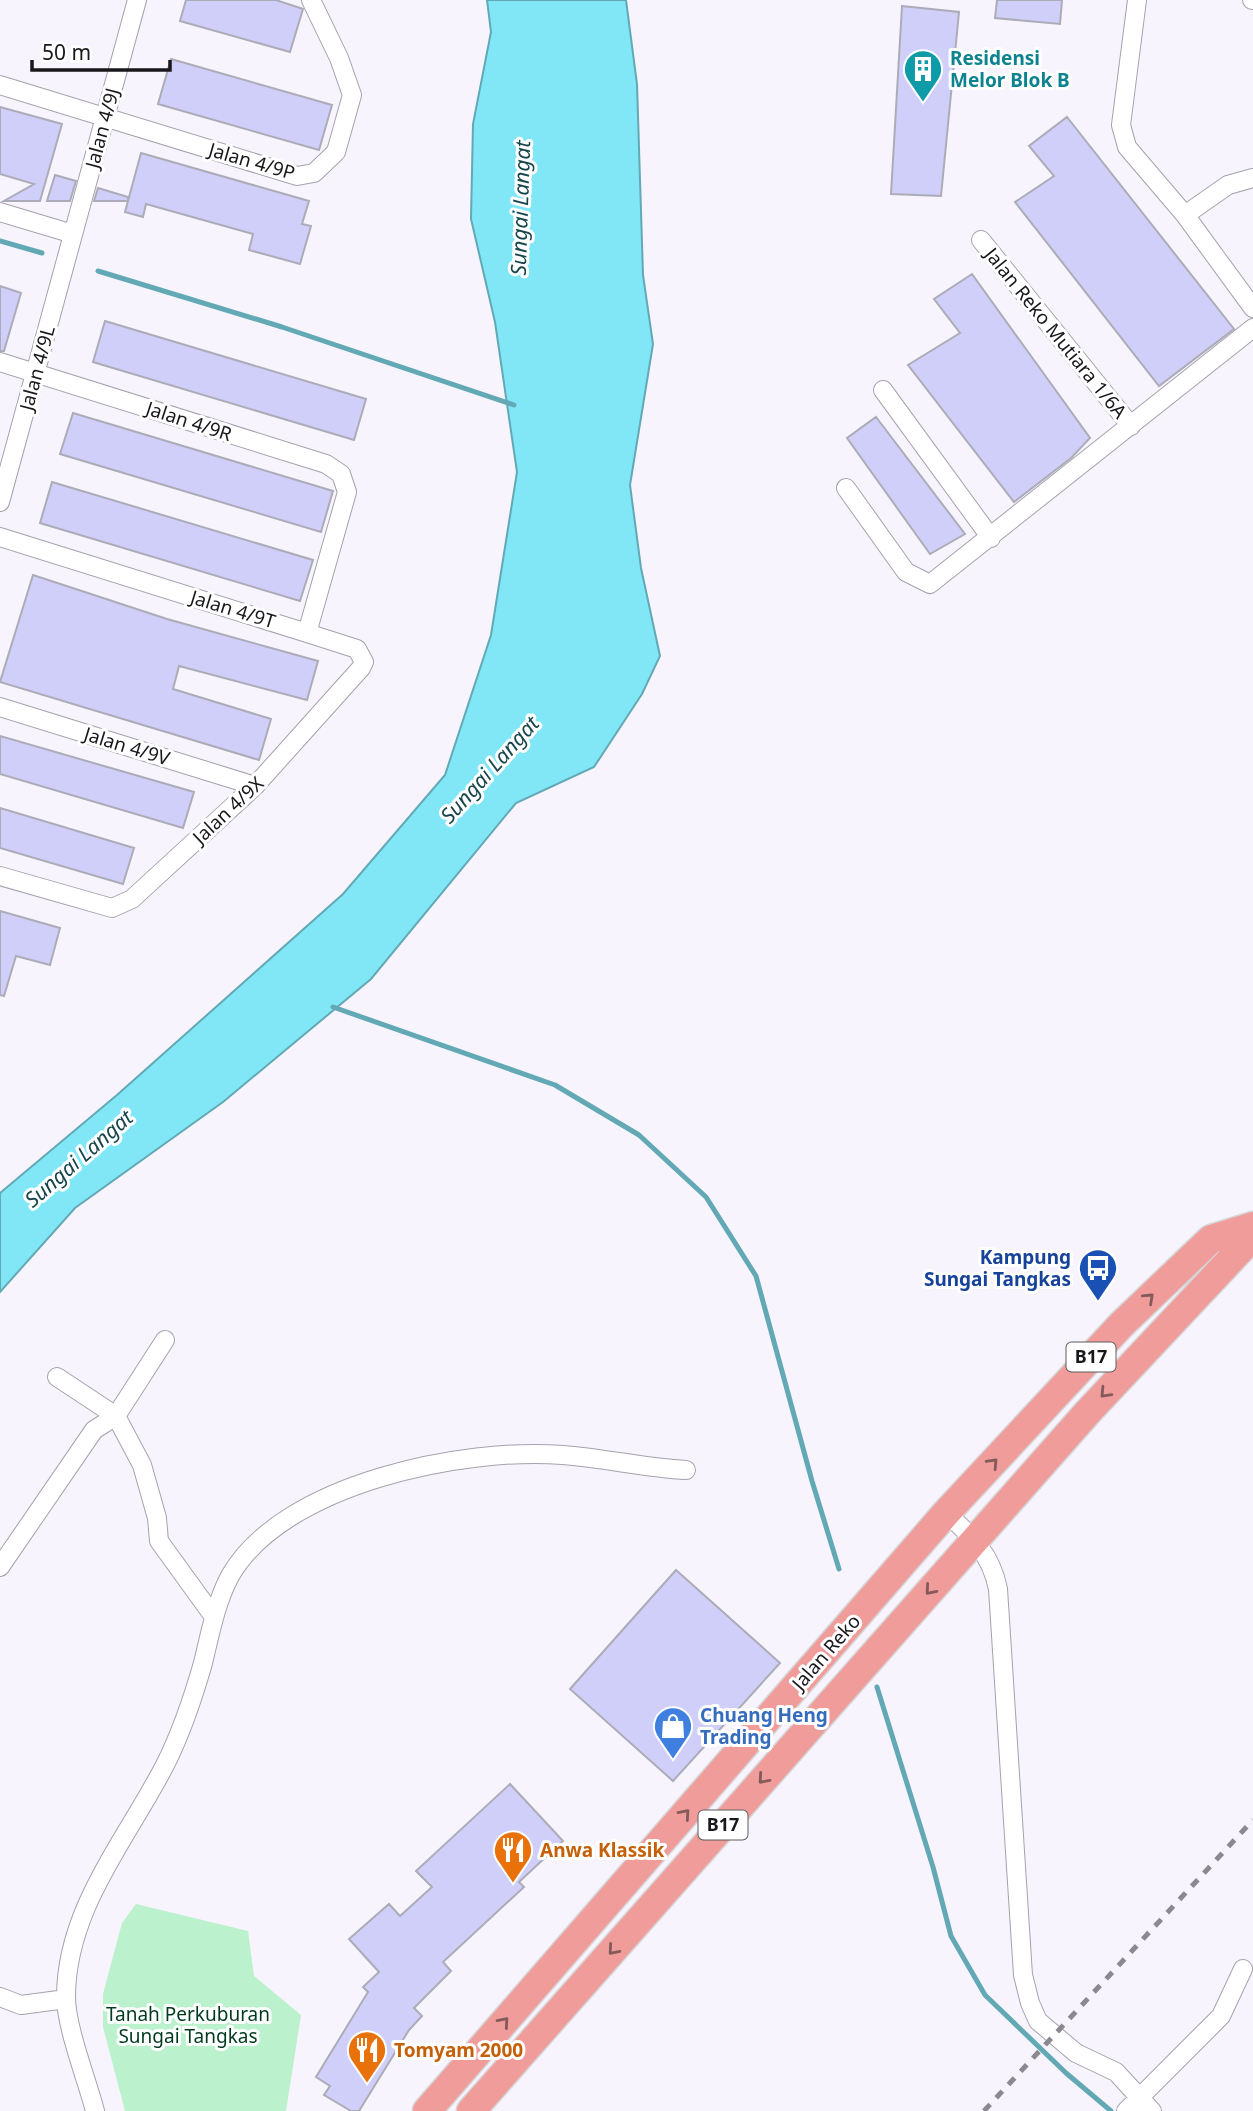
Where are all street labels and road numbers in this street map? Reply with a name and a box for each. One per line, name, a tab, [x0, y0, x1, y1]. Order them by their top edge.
street label: Jalan 4/9J	[78, 85, 125, 173]
street label: Jalan 4/9P	[204, 136, 298, 186]
street label: Jalan Reko Mutiara 1/6A	[978, 241, 1134, 424]
street label: Jalan 4/9L	[13, 323, 61, 415]
street label: Jalan 4/9R	[141, 394, 235, 447]
street label: Jalan 4/9T	[185, 583, 279, 634]
street label: Jalan 4/9V	[79, 720, 174, 772]
street label: Jalan 4/9X	[185, 770, 270, 851]
road number: B17	[1066, 1342, 1116, 1372]
street label: Jalan Reko	[785, 1609, 866, 1697]
road number: B17	[698, 1811, 748, 1840]

